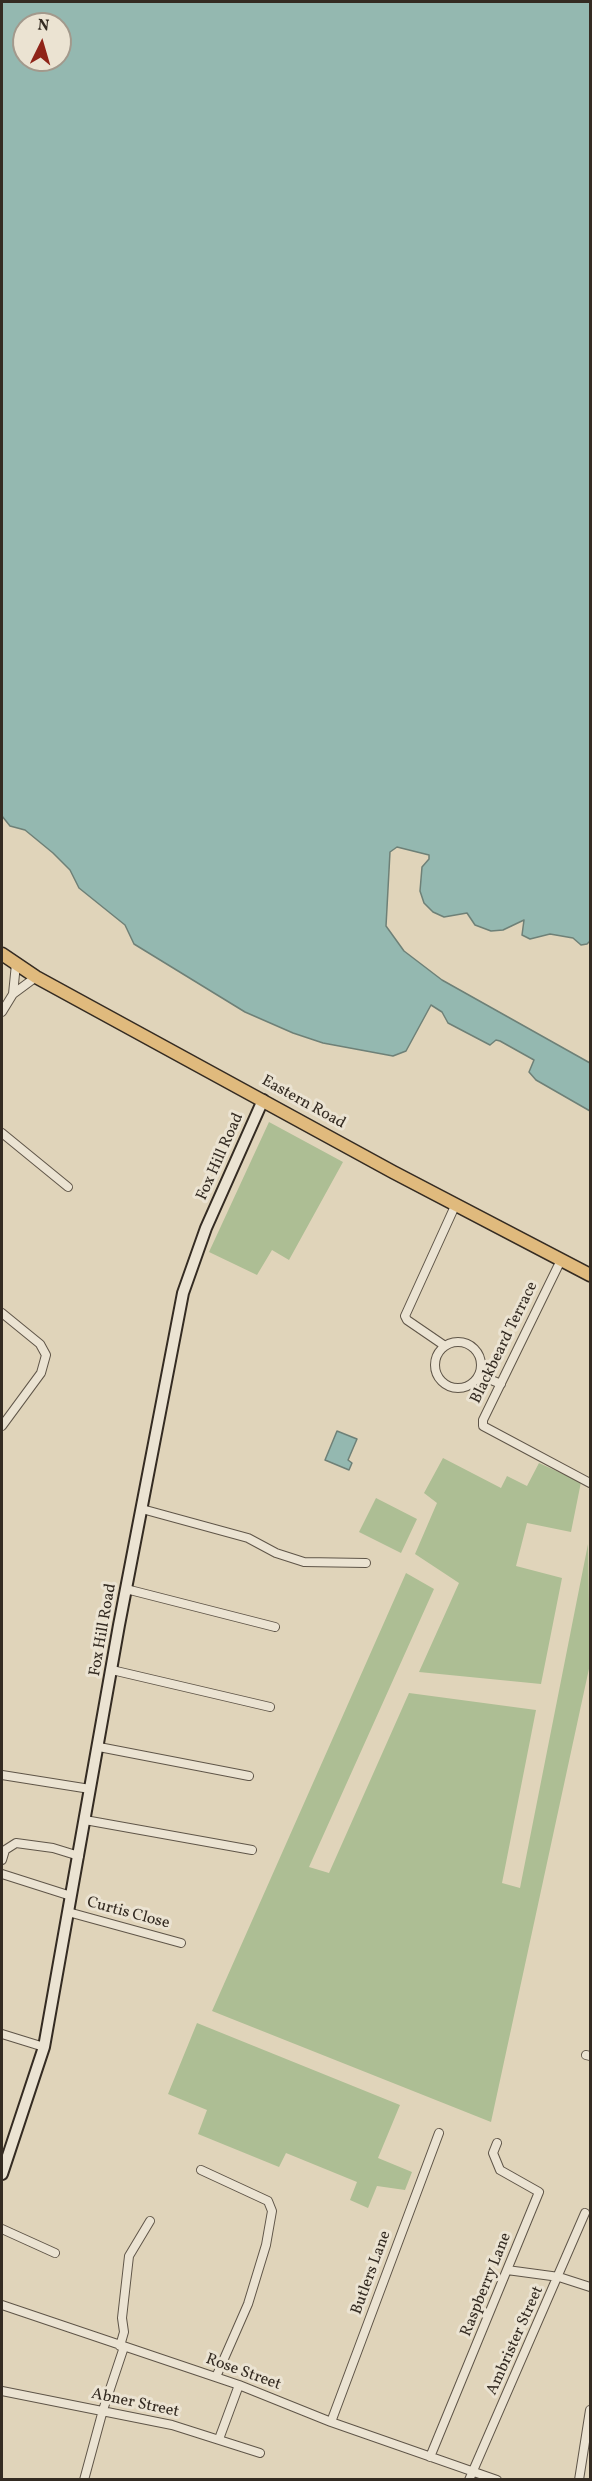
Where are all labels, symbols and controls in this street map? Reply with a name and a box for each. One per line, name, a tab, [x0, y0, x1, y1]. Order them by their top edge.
north arrow	[12, 12, 72, 72]
text: N	[37, 15, 50, 38]
street label: Eastern Road	[258, 1072, 348, 1134]
street label: Fox Hill Road	[193, 1110, 249, 1204]
street label: Blackbeard Terrace	[467, 1279, 543, 1407]
street label: Fox Hill Road	[86, 1582, 122, 1678]
street label: Curtis Close	[85, 1894, 171, 1934]
street label: Butlers Lane	[348, 2228, 396, 2318]
street label: Raspberry Lane	[457, 2230, 517, 2340]
street label: Ambrister Street	[483, 2283, 549, 2399]
street label: Rose Street	[203, 2351, 283, 2395]
street label: Abner Street	[89, 2385, 181, 2423]

